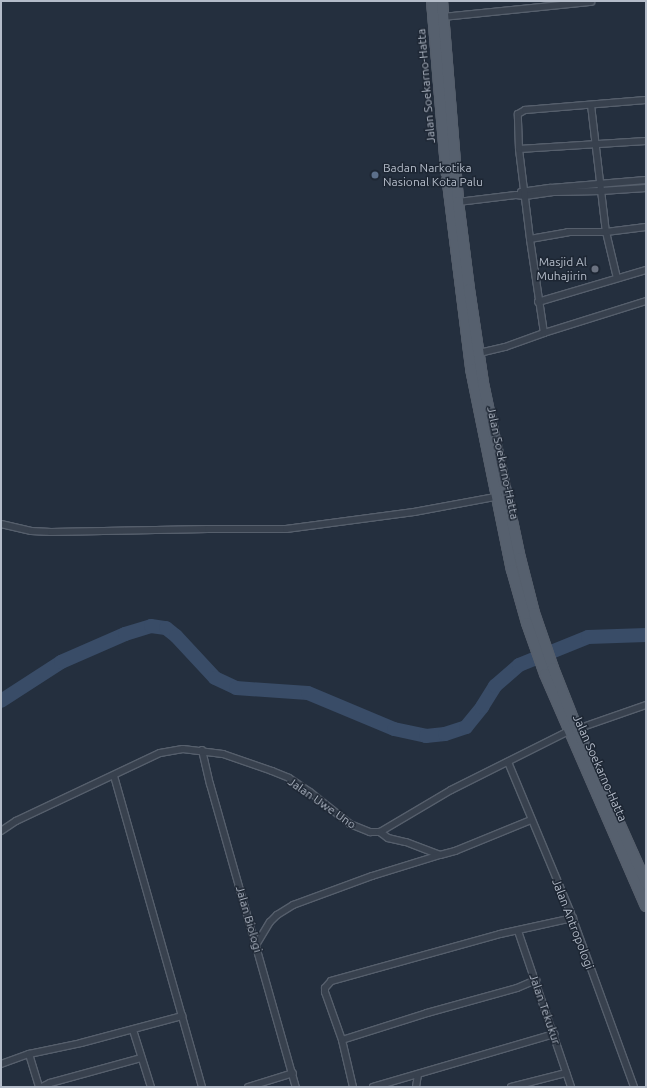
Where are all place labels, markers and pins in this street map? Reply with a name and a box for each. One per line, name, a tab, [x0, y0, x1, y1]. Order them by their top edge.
place label: Badan Narkotika Nasional Kota Palu	[383, 161, 483, 189]
marker: Badan Narkotika Nasional Kota Palu	[370, 170, 380, 180]
place label: Masjid Al Muhajirin	[537, 255, 587, 283]
marker: Masjid Al Muhajirin	[590, 264, 600, 274]

